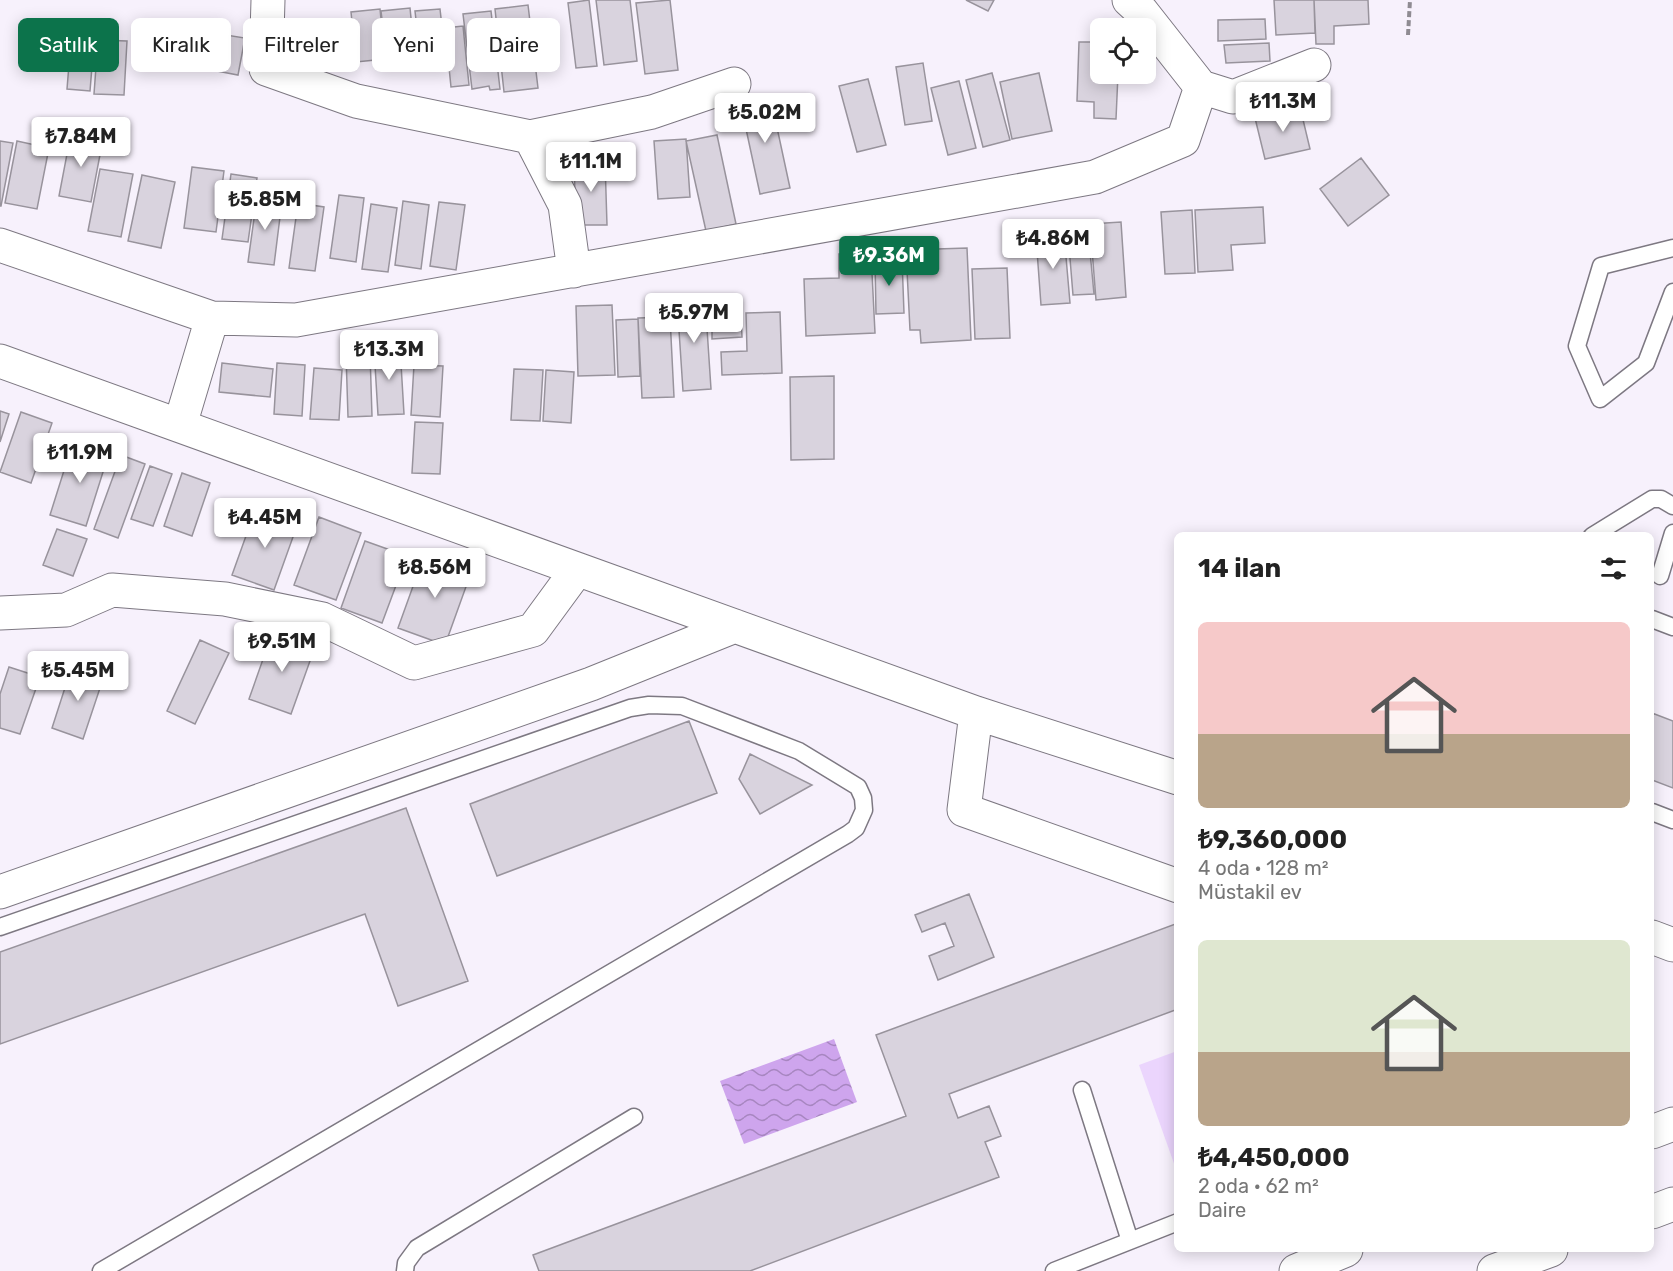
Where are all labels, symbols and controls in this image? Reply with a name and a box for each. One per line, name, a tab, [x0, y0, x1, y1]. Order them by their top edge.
chip: Satılık	[18, 18, 119, 72]
chip: Kiralık	[131, 18, 231, 72]
chip: Filtreler	[243, 18, 360, 72]
chip: Yeni	[372, 18, 455, 72]
chip: Daire	[467, 18, 560, 72]
map controls	[1090, 18, 1156, 84]
button: locate	[1090, 18, 1156, 84]
pin: ₺11.3M	[1234, 82, 1332, 133]
text: ₺11.3M	[1250, 89, 1316, 113]
pin: ₺5.02M	[716, 93, 814, 144]
text: ₺5.02M	[729, 100, 801, 124]
pin: ₺7.84M	[32, 117, 130, 168]
text: ₺7.84M	[45, 124, 117, 148]
pin: ₺11.1M	[542, 142, 640, 193]
text: ₺11.1M	[560, 149, 622, 173]
pin: ₺5.85M	[216, 180, 314, 231]
text: ₺5.85M	[229, 187, 301, 211]
pin: ₺4.86M	[1004, 219, 1102, 270]
text: ₺4.86M	[1016, 226, 1090, 250]
pin: ₺9.36M	[840, 236, 938, 287]
text: ₺9.36M	[853, 243, 925, 267]
pin: ₺5.97M	[645, 293, 743, 344]
text: ₺5.97M	[659, 300, 729, 324]
pin: ₺13.3M	[340, 330, 438, 381]
text: ₺13.3M	[354, 337, 424, 361]
pin: ₺11.9M	[31, 433, 129, 484]
text: ₺11.9M	[47, 440, 113, 464]
pin: ₺4.45M	[216, 498, 314, 549]
text: ₺4.45M	[228, 505, 302, 529]
pin: ₺8.56M	[386, 548, 484, 599]
icon: filters	[1597, 552, 1630, 585]
text: 14 ilan	[1198, 553, 1281, 584]
text: ₺8.56M	[398, 555, 472, 579]
pin: ₺9.51M	[233, 622, 331, 673]
text: ₺9.51M	[248, 629, 316, 653]
pin: ₺5.45M	[29, 651, 127, 702]
text: ₺5.45M	[42, 658, 114, 682]
icon: home	[1360, 661, 1468, 769]
text: ₺9,360,000	[1198, 824, 1347, 855]
text: 4 oda · 128 m²	[1198, 856, 1329, 880]
text: Müstakil ev	[1198, 880, 1302, 904]
icon: home	[1360, 979, 1468, 1087]
text: ₺4,450,000	[1198, 1142, 1350, 1173]
text: 2 oda · 62 m²	[1198, 1174, 1319, 1198]
text: Daire	[1198, 1198, 1246, 1222]

